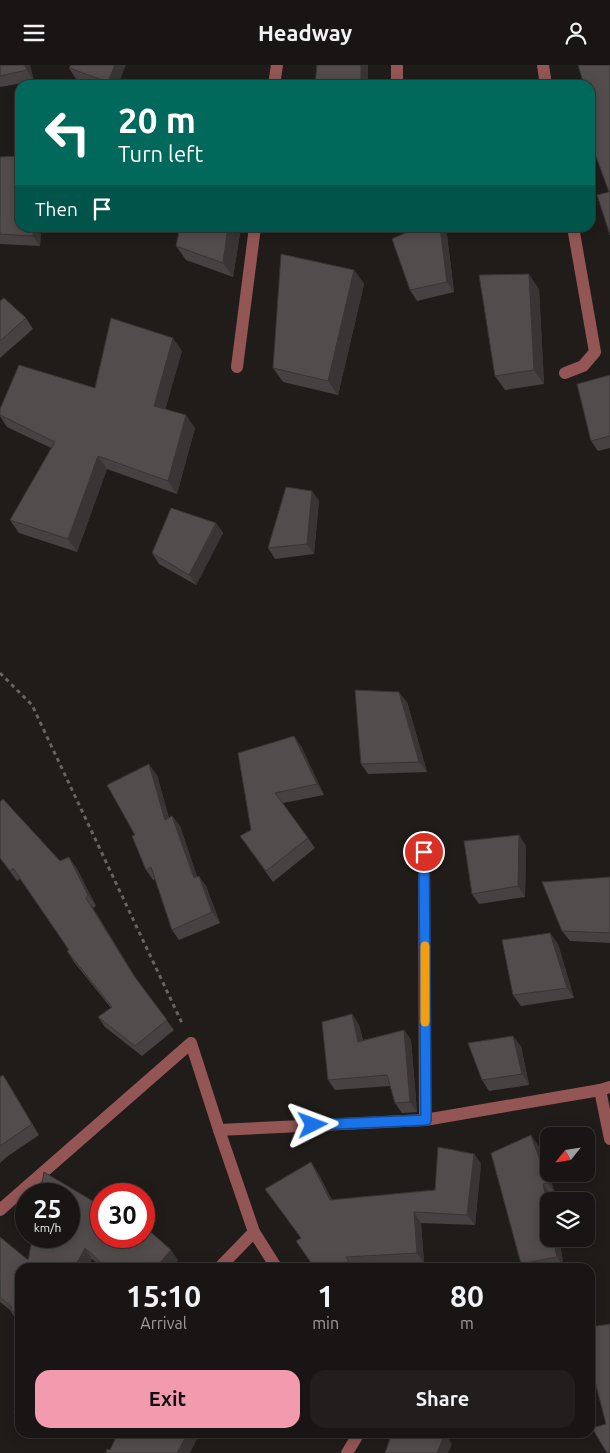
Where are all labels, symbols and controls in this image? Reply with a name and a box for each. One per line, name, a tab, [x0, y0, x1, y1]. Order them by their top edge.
icon: menu	[20, 19, 48, 47]
icon: person	[562, 19, 590, 47]
text: Headway	[258, 20, 352, 45]
icon: left	[35, 100, 100, 165]
text: 20 m	[118, 100, 196, 140]
text: Turn left	[118, 141, 203, 166]
icon: arrive	[88, 195, 116, 223]
text: Then	[35, 198, 78, 220]
pin	[403, 831, 445, 873]
icon: arrive	[410, 838, 438, 866]
position arrow	[286, 1098, 338, 1150]
north arrow	[540, 1127, 595, 1183]
map controls	[540, 1127, 595, 1247]
speed limit sign: 30	[90, 1183, 155, 1248]
button: layers	[540, 1192, 595, 1247]
text: 25	[33, 1195, 62, 1223]
text: km/h	[34, 1221, 61, 1234]
text: 15:10	[126, 1279, 201, 1313]
text: 1	[317, 1279, 334, 1313]
text: 80	[450, 1279, 484, 1313]
text: Arrival	[140, 1314, 187, 1332]
text: min	[312, 1314, 339, 1332]
text: m	[460, 1314, 474, 1332]
button: Exit	[35, 1370, 300, 1428]
button: Share	[310, 1370, 575, 1428]

